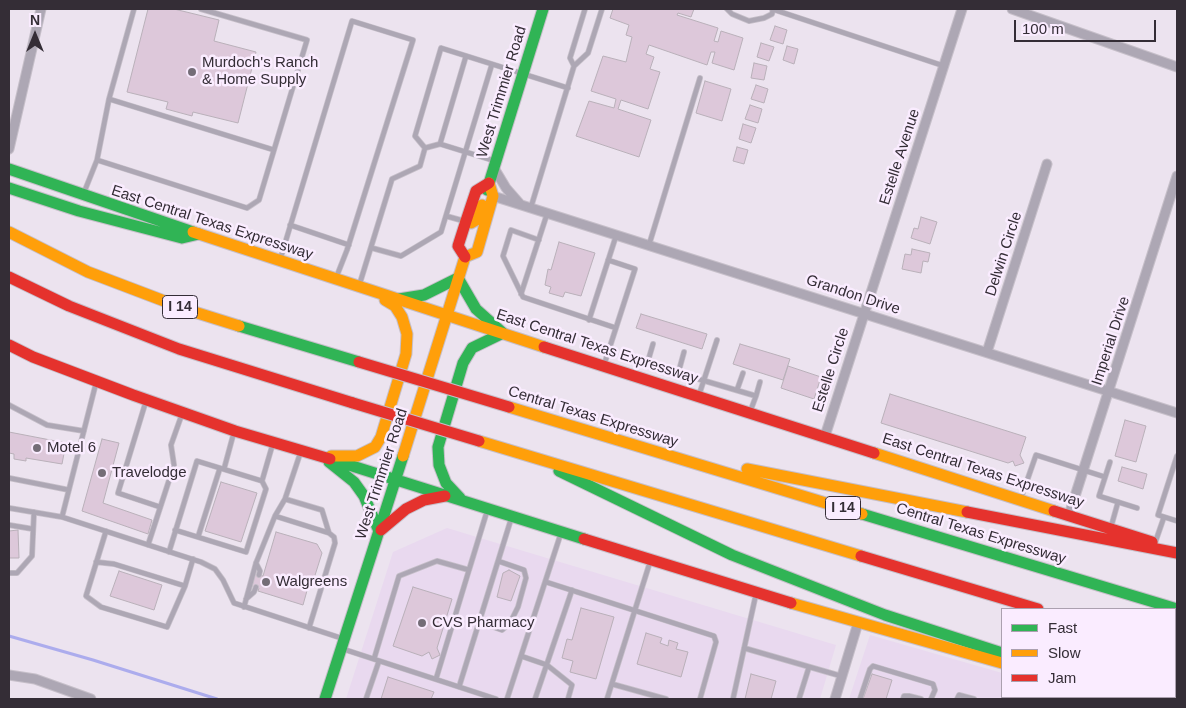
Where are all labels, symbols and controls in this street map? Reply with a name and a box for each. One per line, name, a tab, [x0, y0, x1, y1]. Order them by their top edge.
north arrow	[10, 10, 60, 60]
scale bar	[1016, 10, 1158, 42]
text: N	[30, 12, 40, 28]
text: 100 m	[1022, 20, 1064, 37]
street label: West Trimmier Road	[473, 24, 531, 160]
place label: Murdoch's Ranch & Home Supply	[202, 54, 318, 89]
marker: Murdoch's Ranch & Home Supply	[186, 66, 198, 78]
street label: Estelle Avenue	[876, 107, 924, 207]
street label: East Central Texas Expressway	[109, 182, 315, 264]
street label: Delwin Circle	[982, 210, 1026, 298]
street label: Grandon Drive	[804, 271, 902, 319]
street label: Imperial Drive	[1088, 294, 1134, 388]
road number: I 14	[162, 296, 198, 318]
street label: East Central Texas Expressway	[494, 306, 700, 388]
street label: Estelle Circle	[809, 326, 853, 414]
street label: Central Texas Expressway	[506, 383, 680, 451]
street label: West Trimmier Road	[352, 406, 412, 542]
street label: East Central Texas Expressway	[880, 430, 1086, 512]
place label: Motel 6	[47, 439, 96, 457]
marker: Motel 6	[31, 442, 43, 454]
place label: Travelodge	[112, 464, 186, 482]
marker: Travelodge	[96, 467, 108, 479]
road number: I 14	[826, 496, 860, 520]
street label: Central Texas Expressway	[894, 500, 1068, 568]
place label: Walgreens	[276, 573, 347, 591]
marker: Walgreens	[260, 576, 272, 588]
legend	[1001, 608, 1176, 698]
place label: CVS Pharmacy	[432, 614, 535, 632]
marker: CVS Pharmacy	[416, 617, 428, 629]
text: Fast	[1048, 619, 1077, 636]
text: Slow	[1048, 644, 1081, 661]
text: Jam	[1048, 669, 1076, 686]

